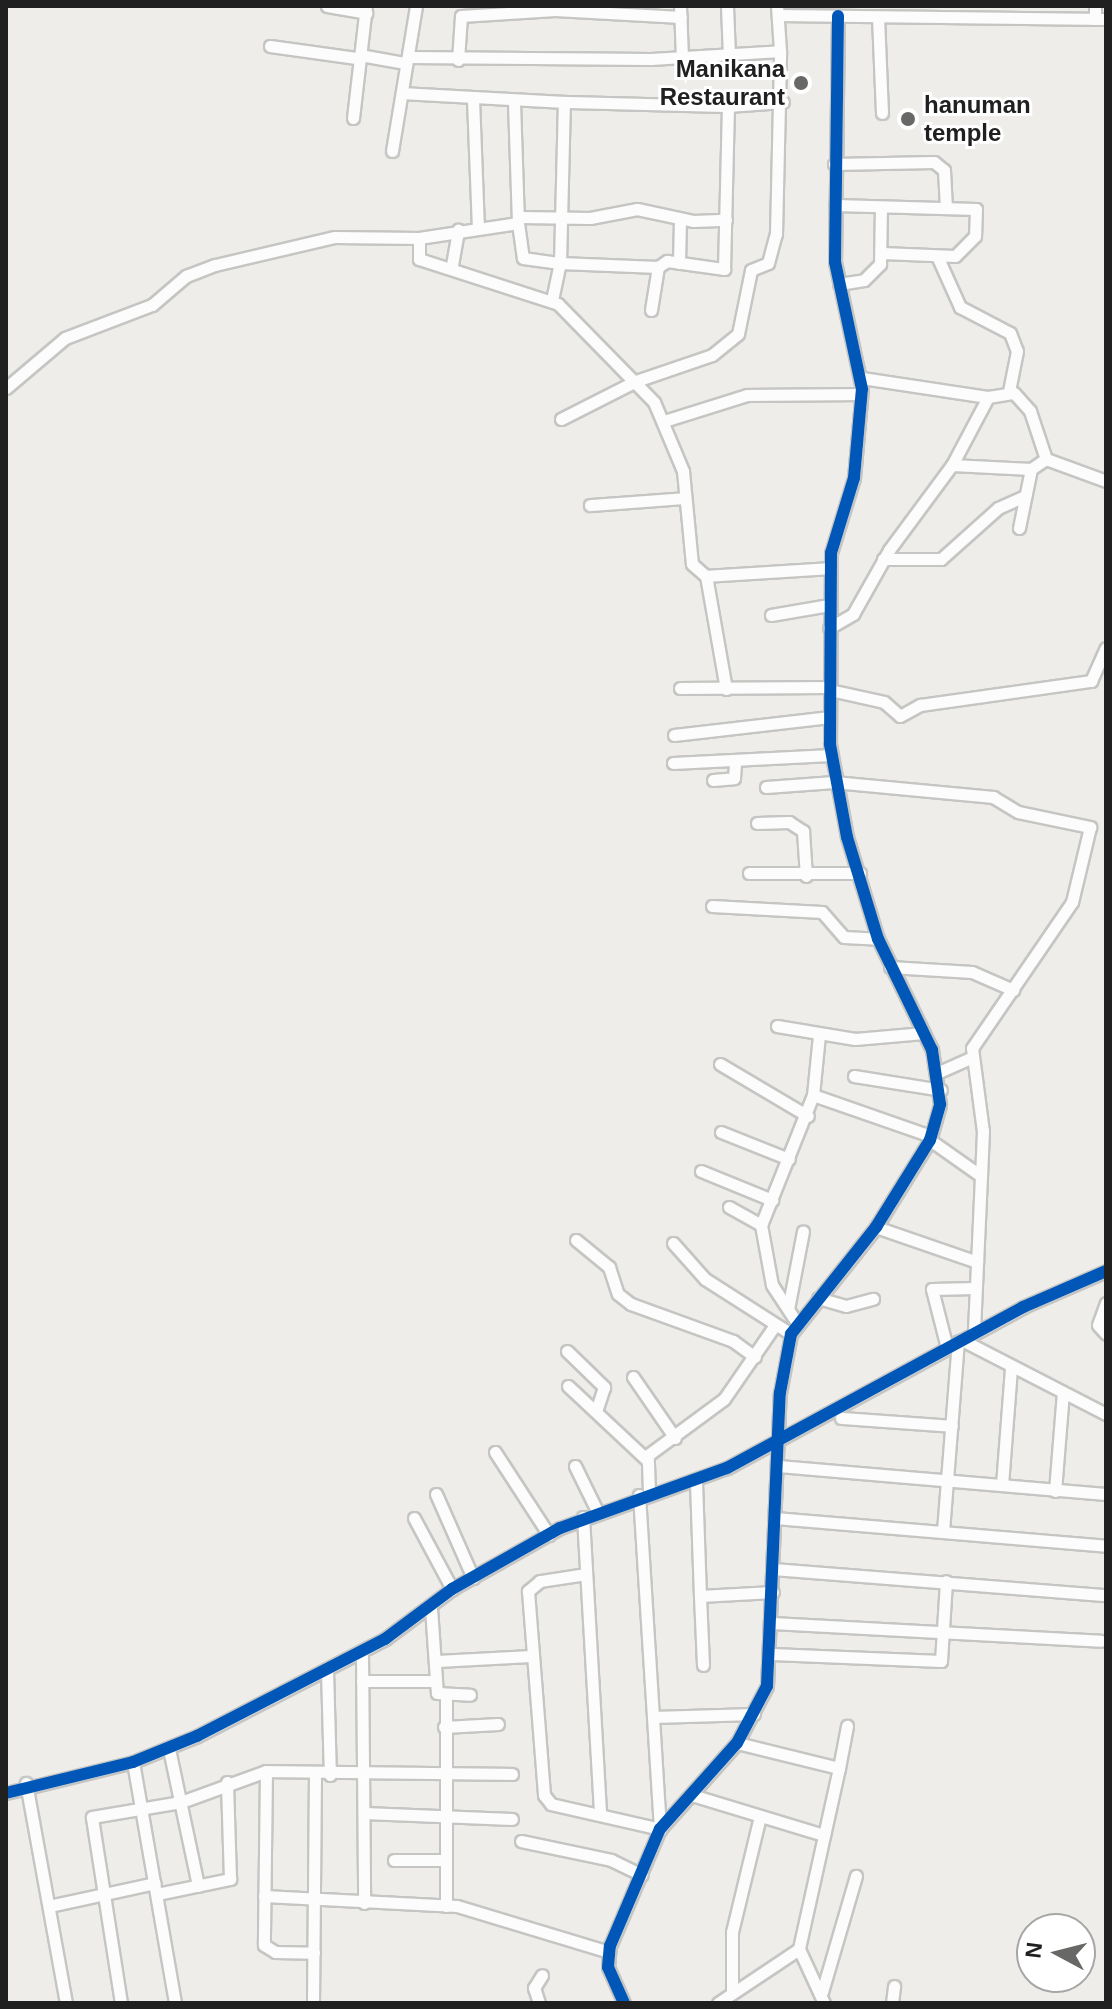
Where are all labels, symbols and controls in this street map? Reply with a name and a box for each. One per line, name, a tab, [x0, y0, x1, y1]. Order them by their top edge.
place label: Manikana Restaurant	[660, 55, 785, 111]
marker: Manikana Restaurant	[792, 74, 810, 92]
place label: hanuman temple	[924, 91, 1031, 147]
marker: hanuman temple	[899, 110, 917, 128]
north arrow	[1016, 1913, 1096, 1993]
text: N	[1020, 1941, 1047, 1960]

